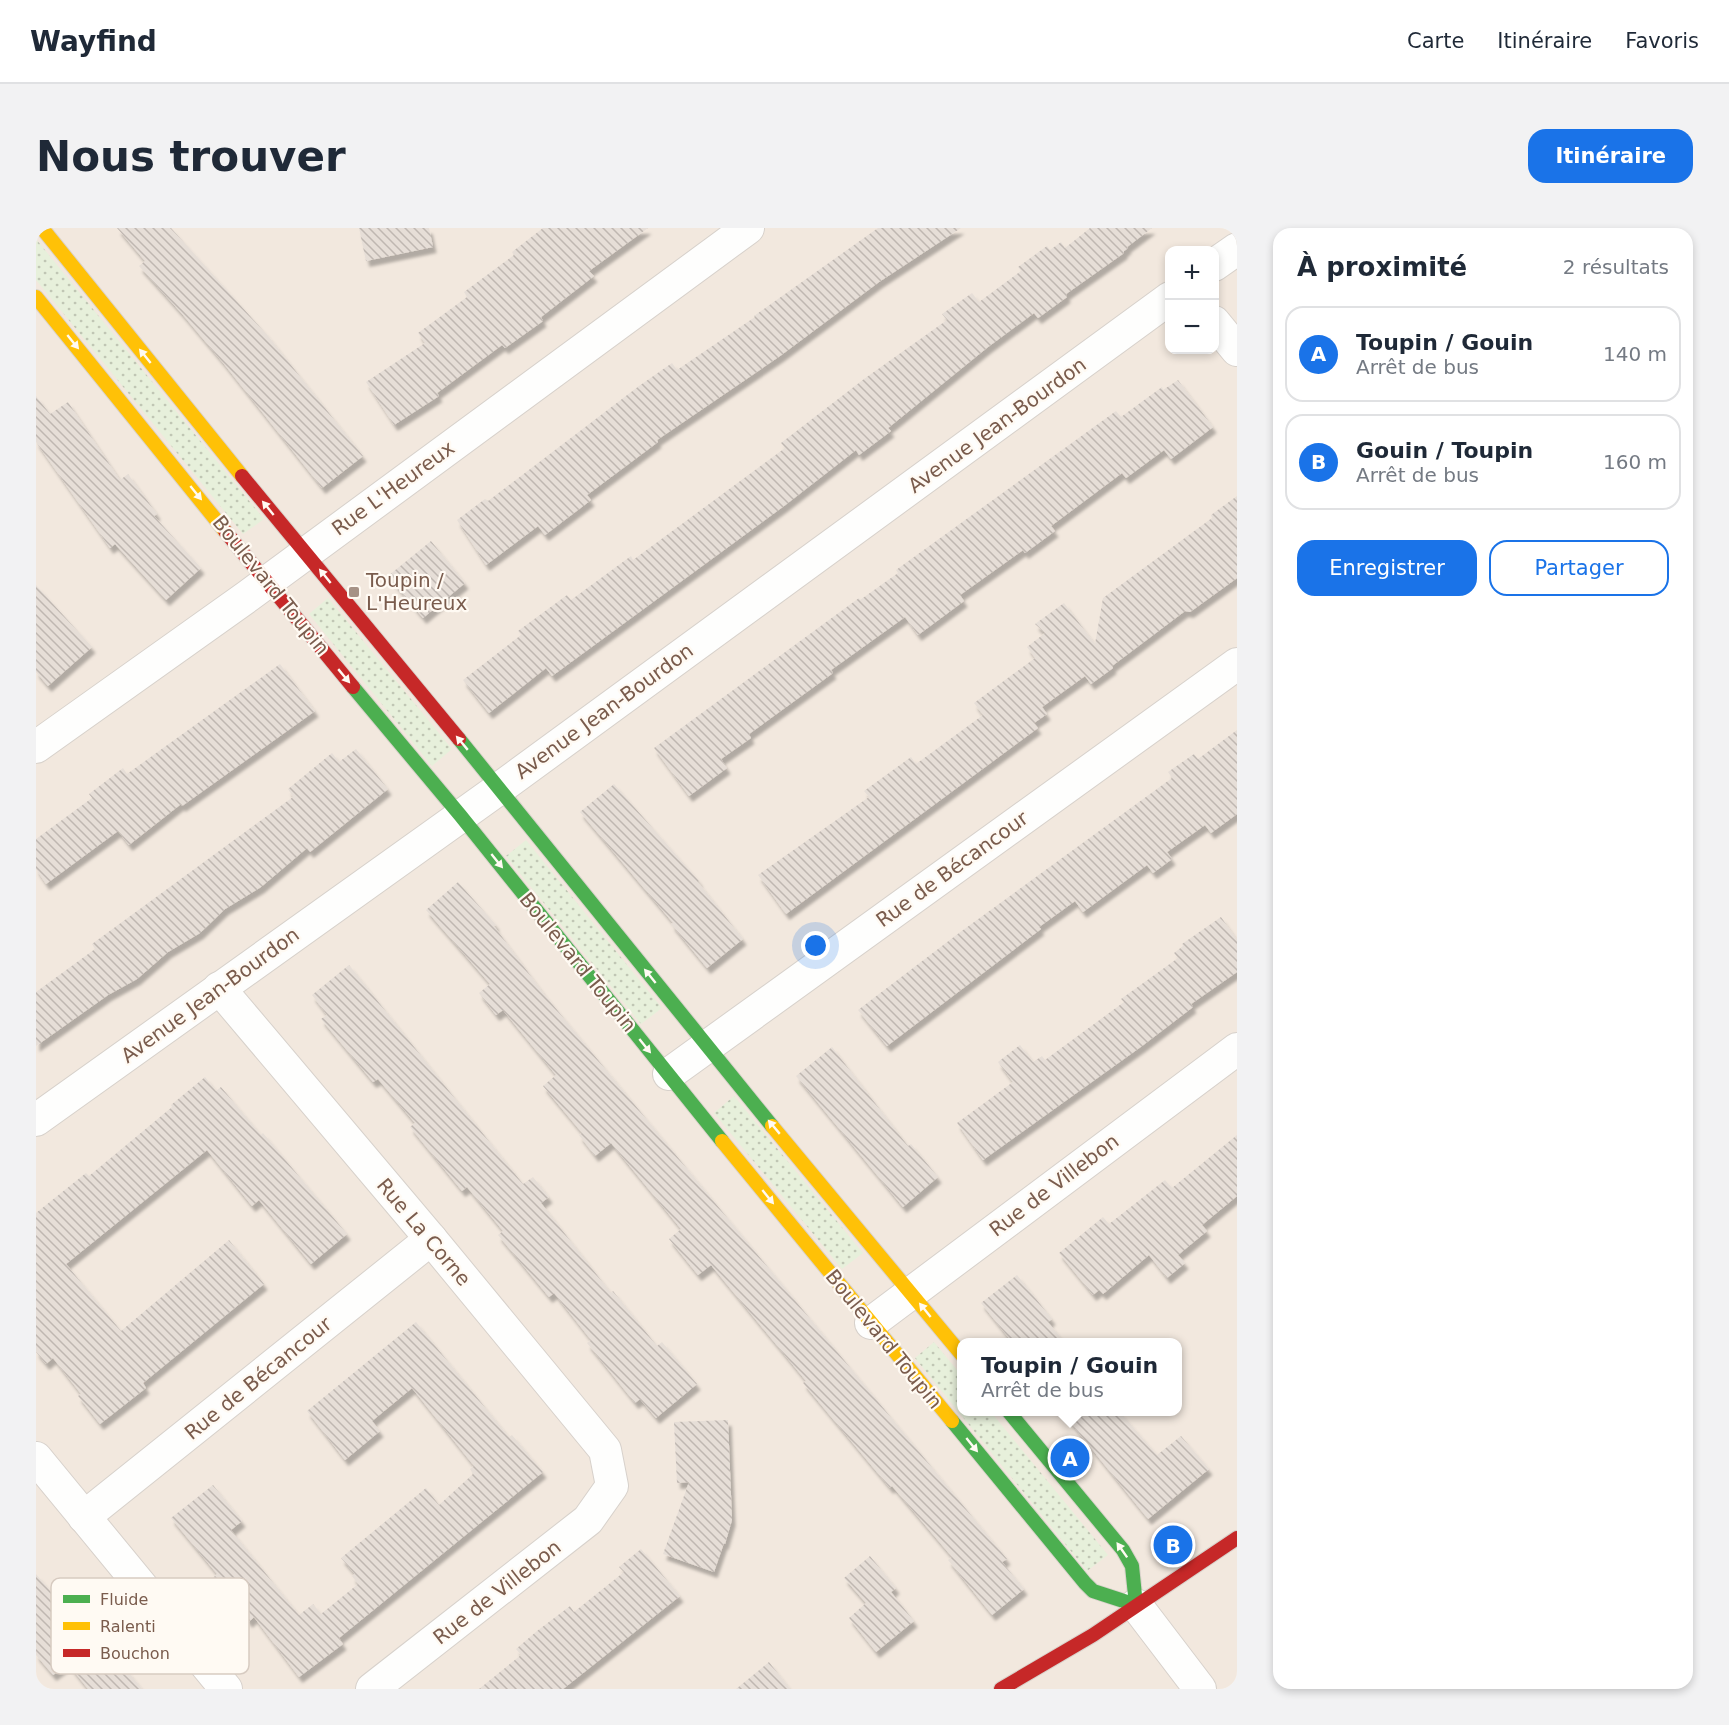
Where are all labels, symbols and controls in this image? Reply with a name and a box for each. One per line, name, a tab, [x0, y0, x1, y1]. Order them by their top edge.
text: Wayfind	[30, 25, 157, 58]
text: Carte	[1407, 29, 1464, 53]
text: Itinéraire	[1497, 29, 1592, 53]
text: Favoris	[1625, 29, 1699, 53]
button: Itinéraire	[1528, 129, 1693, 183]
text: Nous trouver	[36, 132, 346, 181]
map controls	[1165, 246, 1219, 354]
button: +	[1165, 246, 1219, 300]
text: À proximité	[1297, 252, 1467, 282]
text: 2 résultats	[1563, 255, 1669, 279]
button: −	[1165, 300, 1219, 354]
text: Toupin / Gouin	[1356, 330, 1533, 355]
one-way arrow	[66, 334, 79, 349]
text: A	[1311, 342, 1326, 366]
text: 140 m	[1603, 342, 1667, 366]
one-way arrow	[139, 348, 152, 364]
street label: Avenue Jean-Bourdon	[903, 352, 1091, 498]
text: Arrêt de bus	[1356, 355, 1479, 379]
street label: Rue L'Heureux	[327, 435, 459, 541]
text: Gouin / Toupin	[1356, 438, 1533, 463]
text: B	[1311, 450, 1326, 474]
text: 160 m	[1603, 450, 1667, 474]
text: Arrêt de bus	[1356, 463, 1479, 487]
one-way arrow	[189, 485, 202, 500]
one-way arrow	[261, 500, 274, 516]
street label: Boulevard Toupin	[207, 511, 335, 659]
button: Enregistrer	[1297, 540, 1477, 596]
button: Partager	[1489, 540, 1669, 596]
one-way arrow	[318, 568, 331, 584]
place label: Toupin / L'Heureux	[365, 568, 467, 615]
marker: Toupin / L'Heureux	[347, 585, 361, 599]
street label: Avenue Jean-Bourdon	[510, 638, 698, 784]
one-way arrow	[337, 668, 350, 683]
one-way arrow	[456, 736, 469, 751]
street label: Rue de Bécancour	[871, 805, 1033, 932]
one-way arrow	[490, 853, 503, 869]
street label: Boulevard Toupin	[514, 888, 642, 1036]
street label: Avenue Jean-Bourdon	[116, 922, 304, 1068]
your location	[801, 931, 830, 960]
one-way arrow	[644, 968, 657, 984]
one-way arrow	[639, 1038, 651, 1053]
one-way arrow	[767, 1119, 780, 1135]
street label: Rue de Villebon	[985, 1129, 1123, 1241]
street label: Rue La Corne	[372, 1173, 476, 1291]
one-way arrow	[762, 1189, 775, 1205]
street label: Boulevard Toupin	[820, 1265, 948, 1413]
one-way arrow	[918, 1302, 931, 1318]
street label: Rue de Bécancour	[180, 1311, 337, 1445]
popup	[957, 1338, 1182, 1416]
text: Toupin / Gouin	[981, 1353, 1158, 1378]
text: Arrêt de bus	[981, 1378, 1104, 1402]
pin: A	[1050, 1436, 1090, 1480]
one-way arrow	[965, 1437, 978, 1453]
pin: B	[1154, 1522, 1192, 1568]
street label: Rue de Villebon	[428, 1535, 566, 1649]
one-way arrow	[1116, 1542, 1128, 1558]
legend	[51, 1578, 249, 1674]
text: Fluide	[100, 1590, 148, 1609]
text: Ralenti	[100, 1617, 156, 1636]
text: Bouchon	[100, 1644, 170, 1663]

